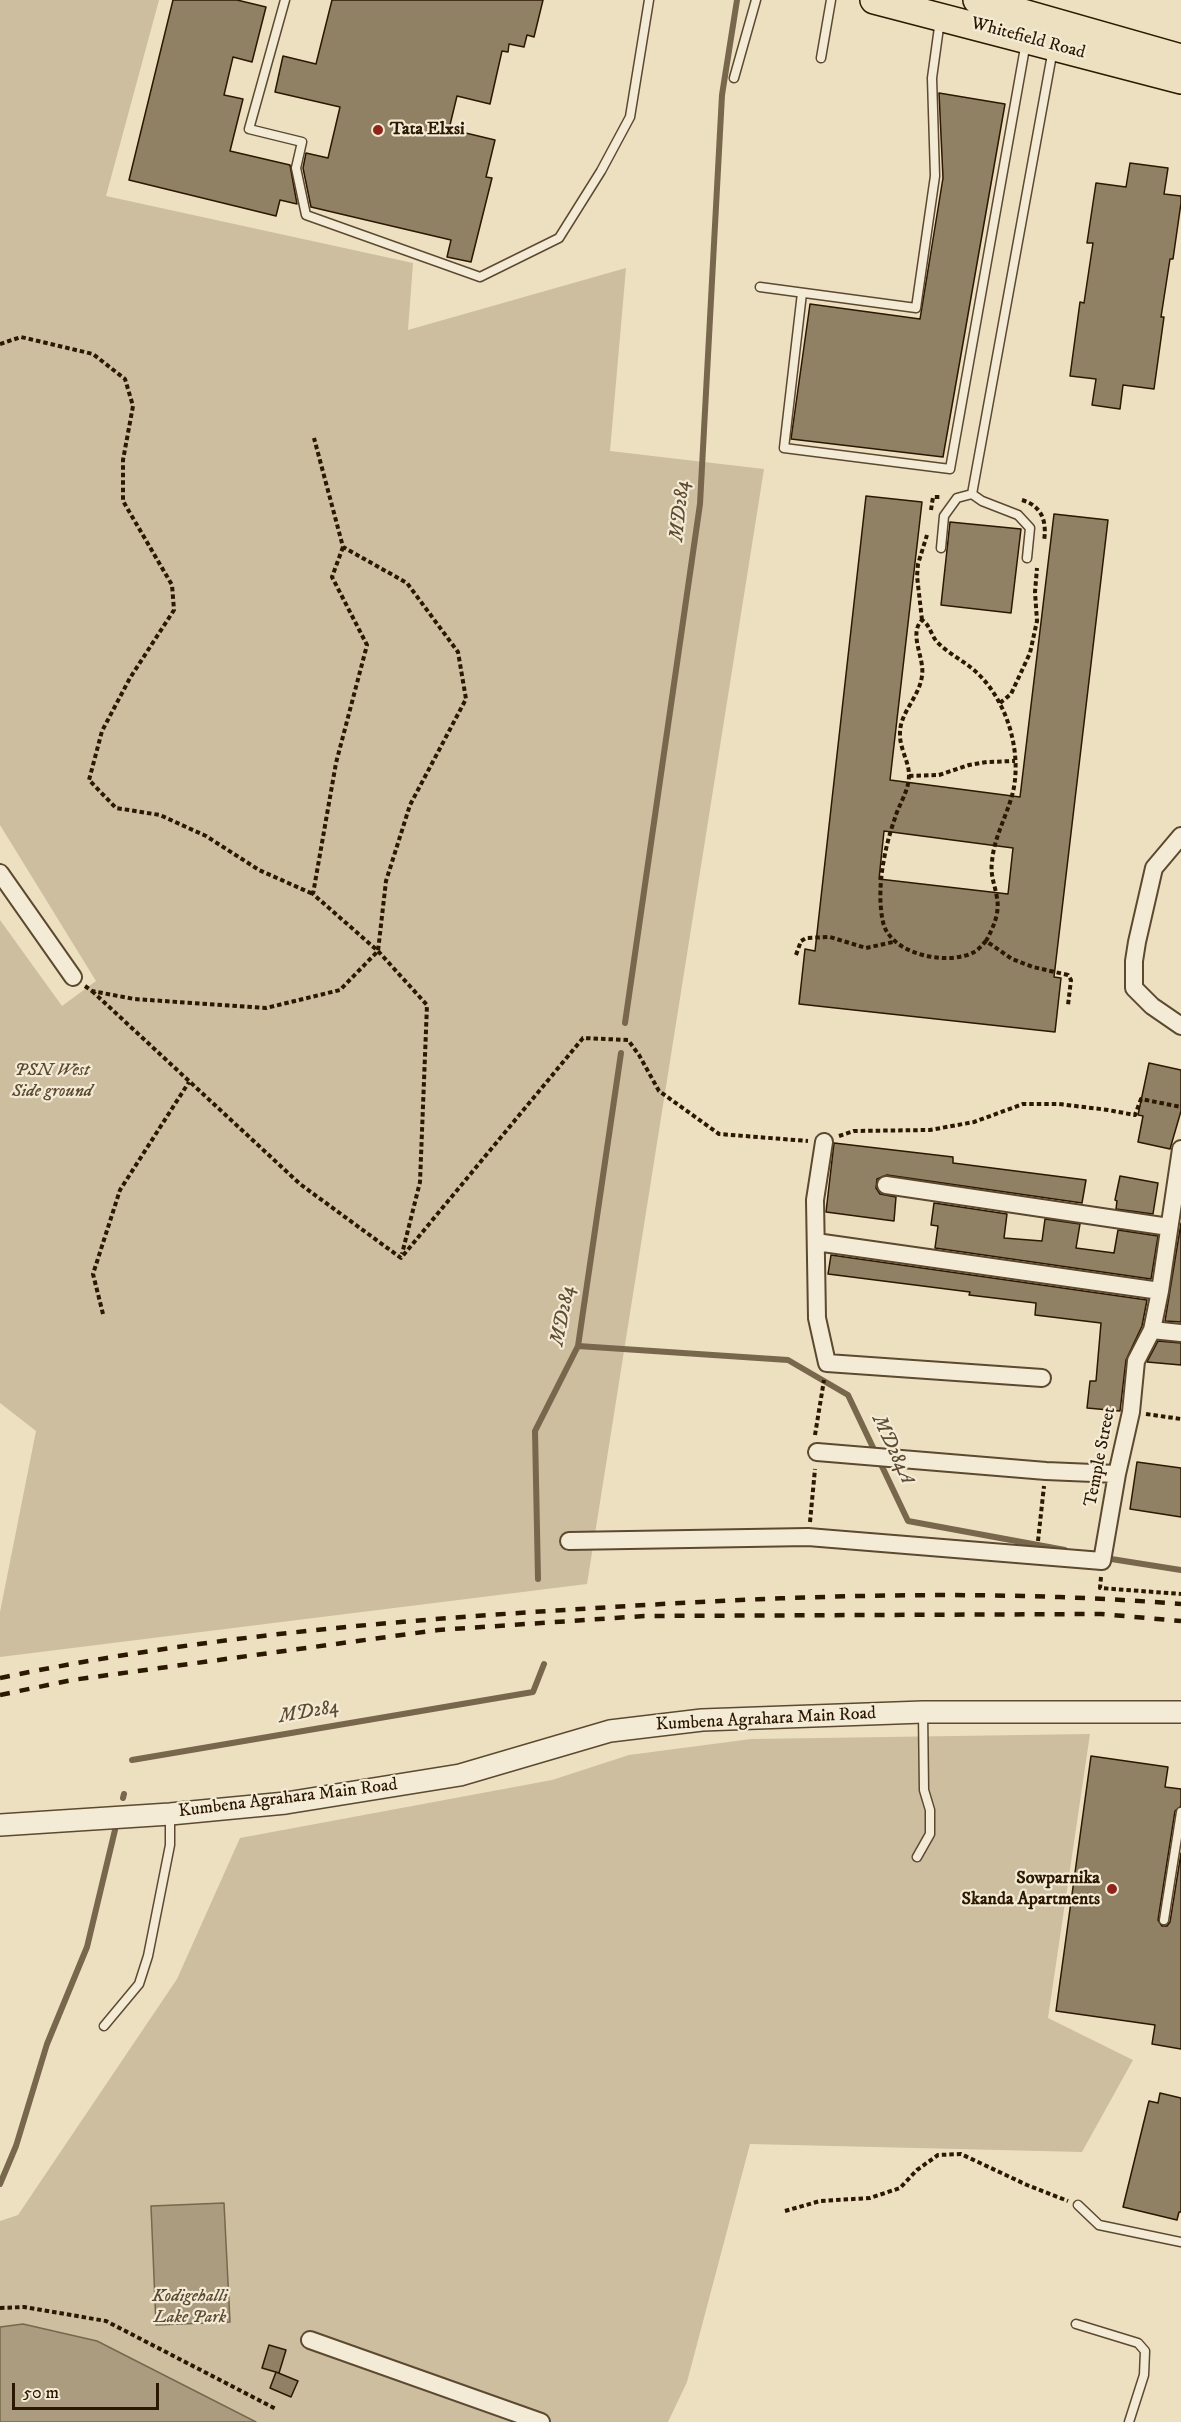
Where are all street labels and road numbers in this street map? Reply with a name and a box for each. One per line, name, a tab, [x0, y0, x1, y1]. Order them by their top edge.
street label: Whitefield Road	[969, 13, 1087, 65]
street label: Temple Street	[1081, 1405, 1121, 1509]
street label: Kumbena Agrahara Main Road	[655, 1703, 877, 1737]
street label: Kumbena Agrahara Main Road	[177, 1775, 399, 1823]

